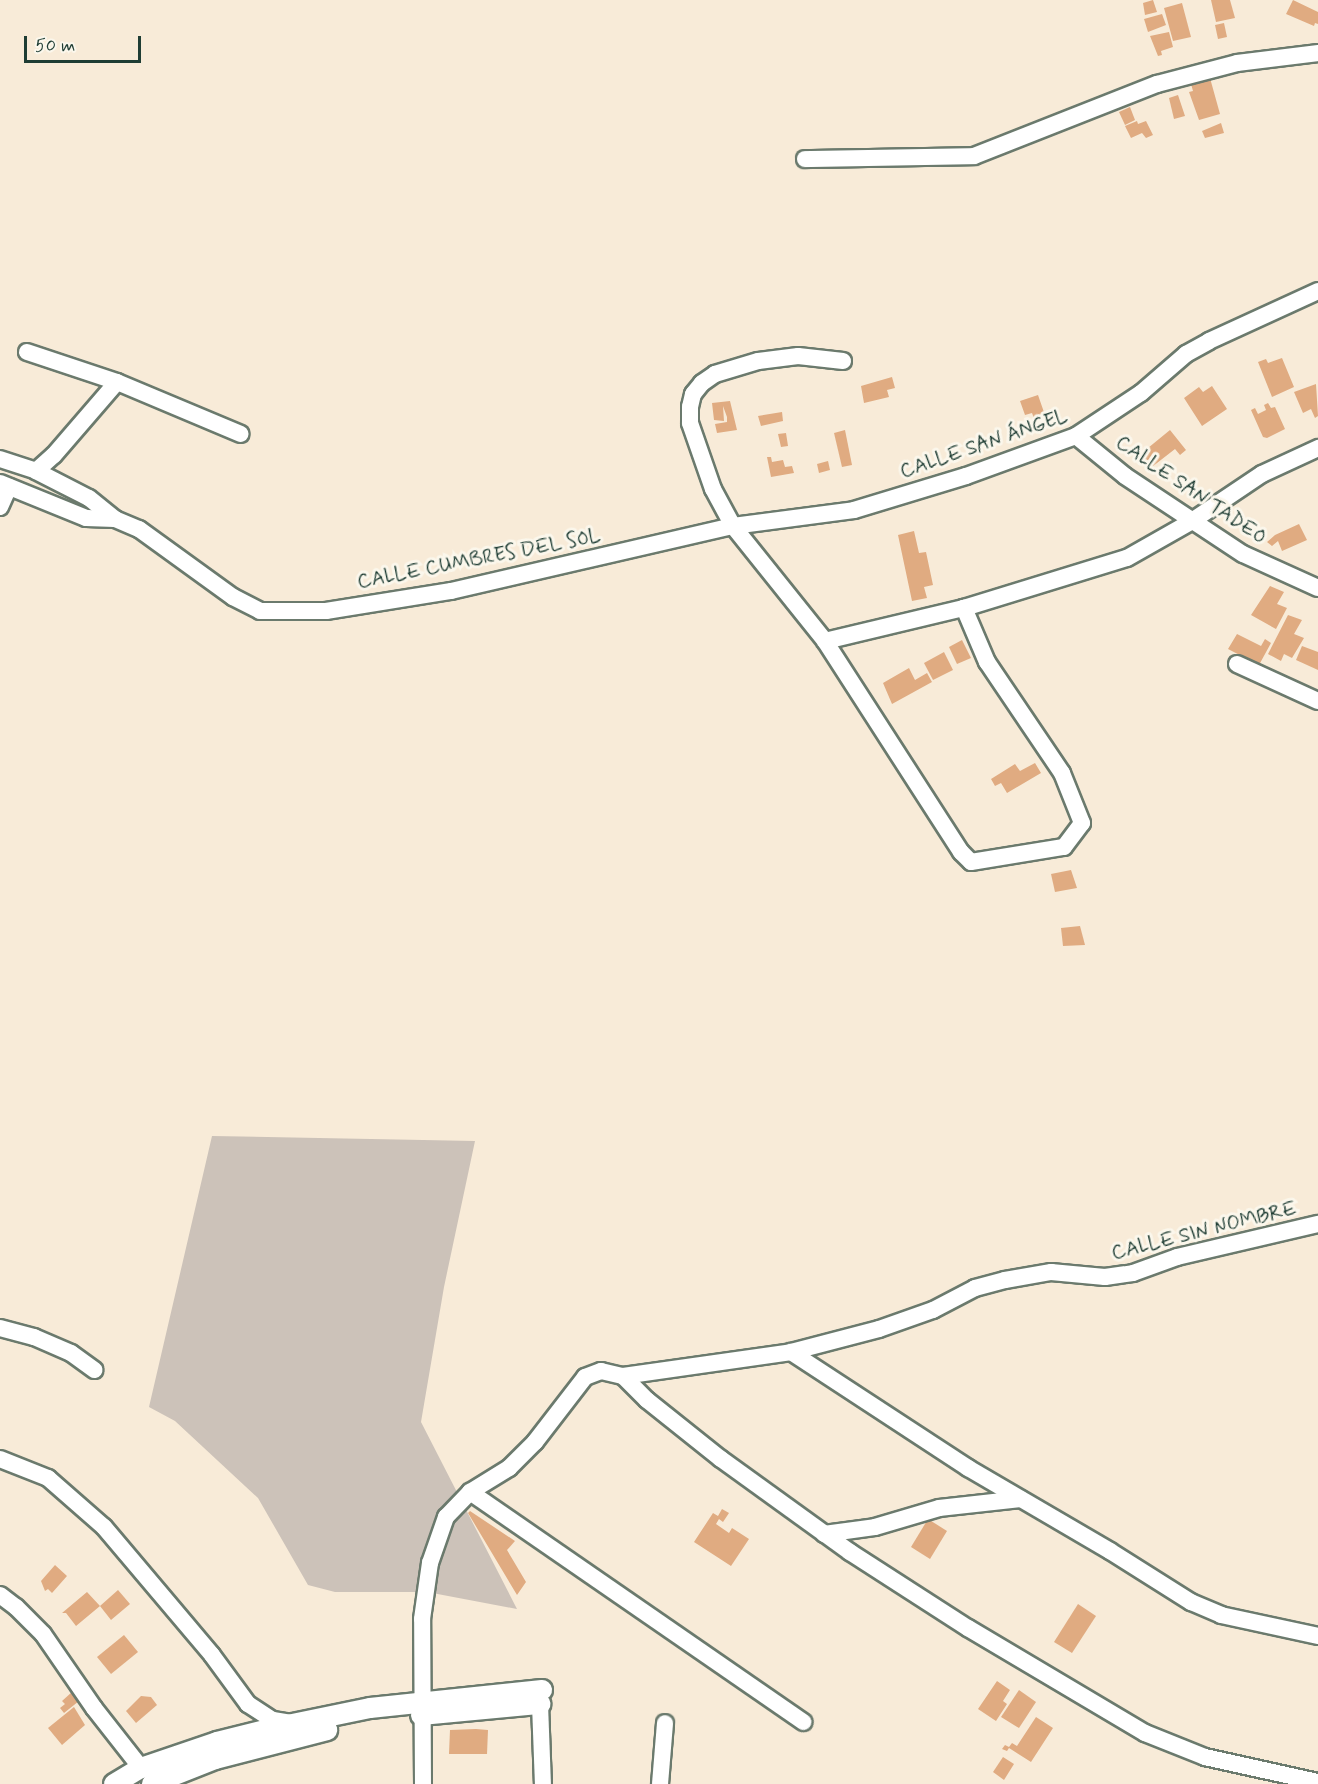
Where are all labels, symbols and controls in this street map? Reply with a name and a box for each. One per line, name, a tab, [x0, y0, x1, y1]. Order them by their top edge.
scale bar	[27, 24, 144, 62]
text: 50 m	[35, 34, 75, 58]
street label: CALLE SAN ÁNGEL	[897, 404, 1071, 484]
street label: CALLE SAN TADEO	[1112, 431, 1270, 549]
street label: CALLE CUMBRES DEL SOL	[356, 524, 602, 594]
street label: CALLE SIN NOMBRE	[1107, 1196, 1301, 1266]

